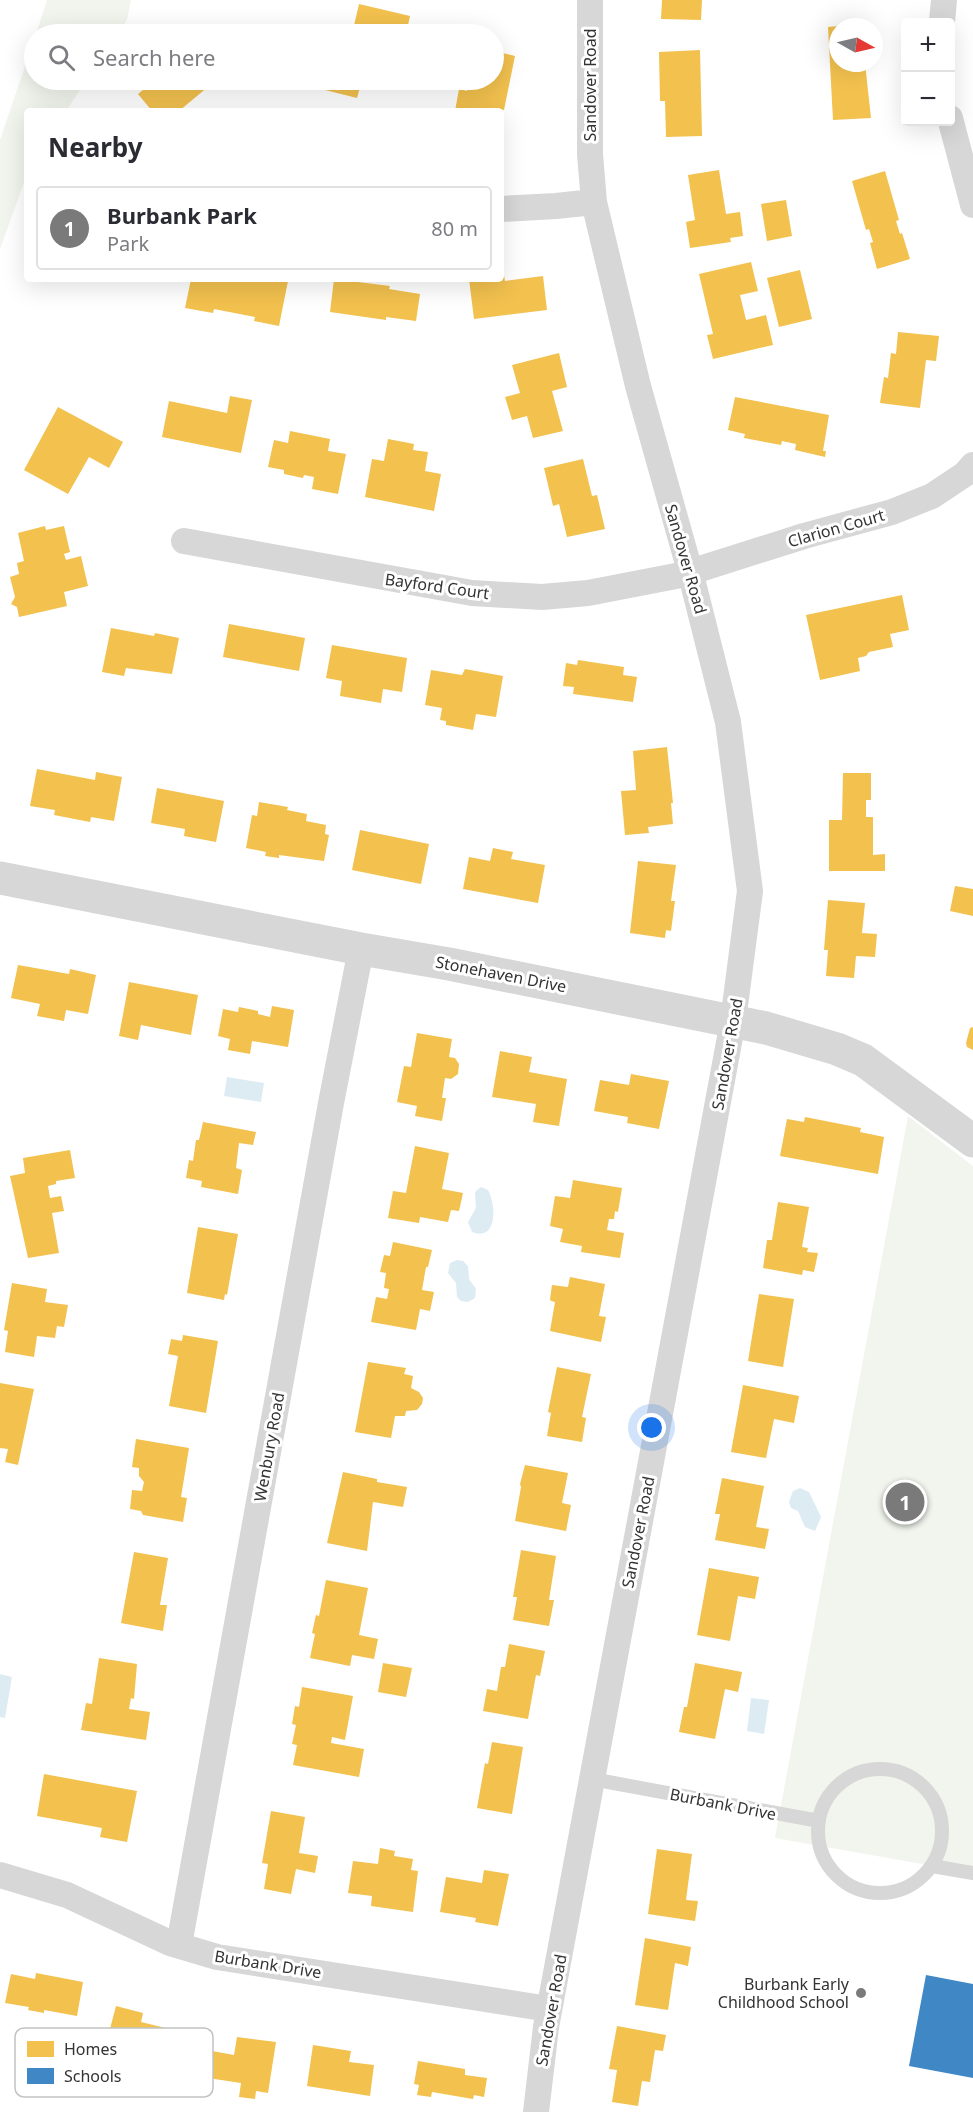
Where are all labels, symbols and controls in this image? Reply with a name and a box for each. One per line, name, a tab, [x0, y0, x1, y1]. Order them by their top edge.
north arrow	[829, 18, 883, 72]
map controls	[901, 18, 955, 126]
button: +	[901, 18, 955, 72]
search box	[24, 24, 504, 90]
street label: Sandover Road	[579, 28, 601, 142]
icon: search	[45, 41, 78, 74]
text: Search here	[93, 42, 215, 72]
button: −	[901, 72, 955, 126]
text: Nearby	[48, 129, 143, 165]
text: Burbank Park	[107, 200, 257, 230]
text: 1	[64, 215, 75, 242]
text: 80 m	[431, 215, 478, 242]
text: Park	[107, 230, 149, 257]
street label: Sandover Road	[660, 502, 712, 616]
street label: Clarion Court	[785, 504, 887, 552]
street label: Bayford Court	[383, 568, 491, 604]
street label: Stonehaven Drive	[434, 951, 568, 997]
street label: Sandover Road	[706, 996, 748, 1112]
street label: Wenbury Road	[249, 1391, 289, 1503]
your location	[637, 1413, 666, 1442]
street label: Sandover Road	[616, 1474, 660, 1590]
pin: 1	[886, 1480, 924, 1524]
street label: Burbank Drive	[668, 1783, 778, 1825]
street label: Burbank Drive	[213, 1945, 323, 1983]
street label: Sandover Road	[530, 1952, 572, 2068]
place label: Burbank Early Childhood School	[718, 1973, 850, 2013]
marker: Burbank Early Childhood School	[854, 1986, 868, 2000]
legend	[15, 2028, 213, 2097]
text: Homes	[64, 2038, 117, 2060]
text: Schools	[64, 2065, 122, 2087]

